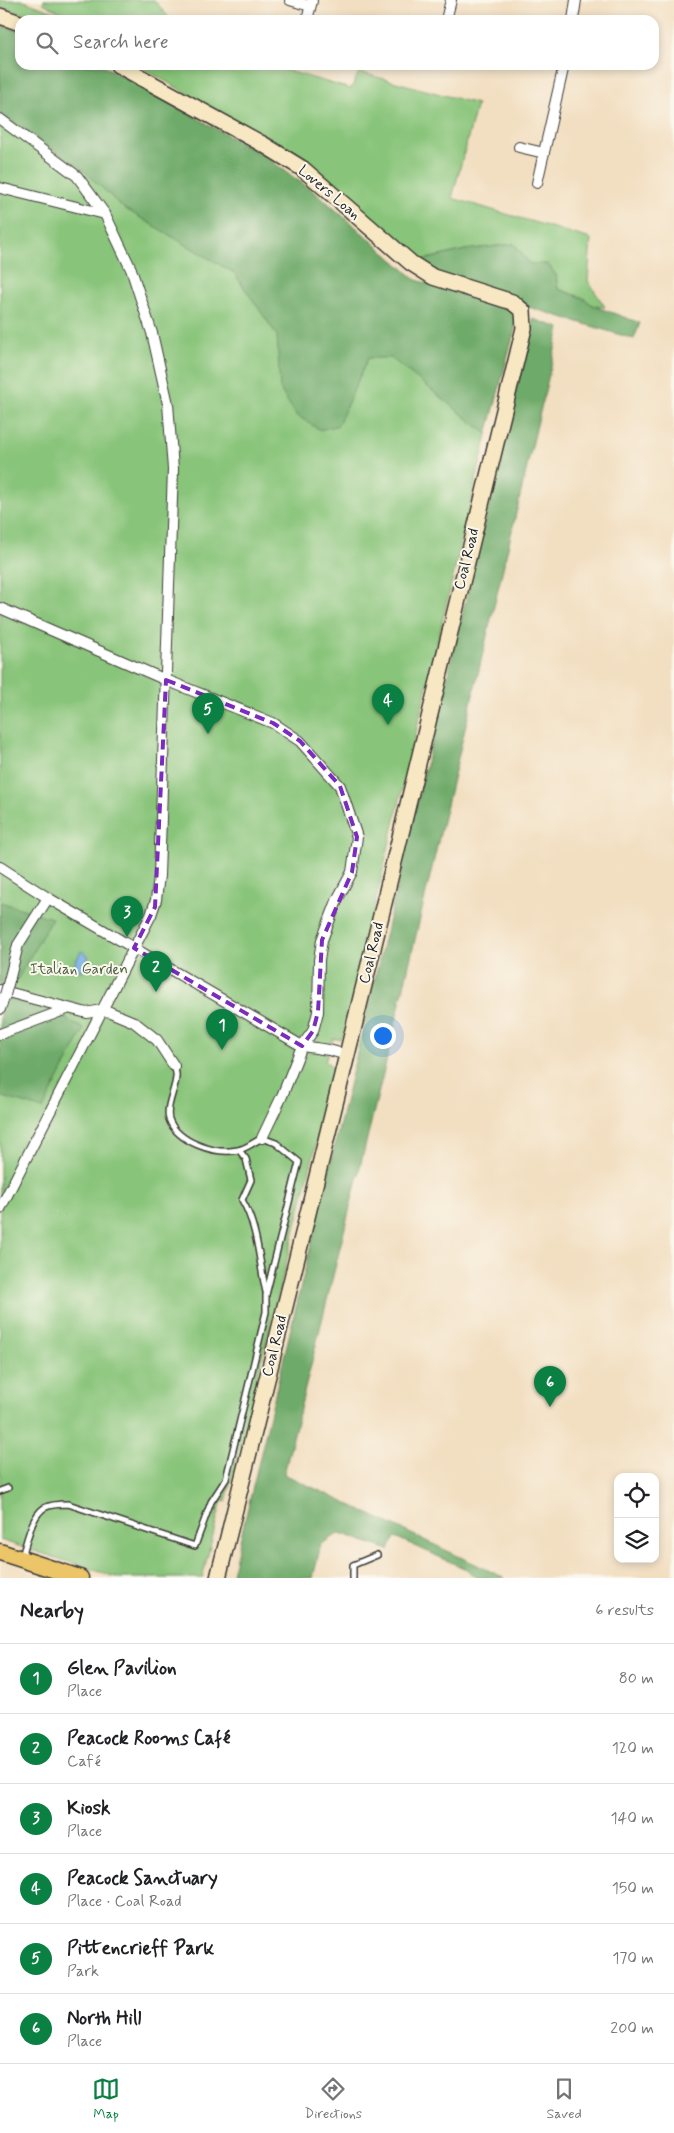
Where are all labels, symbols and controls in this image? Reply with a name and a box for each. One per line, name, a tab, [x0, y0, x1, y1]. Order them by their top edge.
search box	[15, 15, 659, 70]
icon: search	[33, 29, 61, 57]
text: Search here	[73, 30, 169, 55]
street label: Lovers Loan	[294, 161, 364, 225]
street label: Coal Road	[450, 526, 484, 592]
pin: 4	[372, 684, 404, 725]
pin: 5	[192, 693, 224, 734]
pin: 3	[111, 896, 143, 937]
street label: Coal Road	[355, 920, 389, 986]
pin: 2	[140, 951, 172, 992]
park label: Italian Garden	[30, 960, 128, 980]
pin: 1	[206, 1009, 238, 1050]
your location	[370, 1023, 396, 1049]
street label: Coal Road	[258, 1313, 292, 1379]
pin: 6	[534, 1366, 566, 1407]
map controls	[614, 1473, 659, 1563]
button: locate	[614, 1473, 659, 1518]
button: layers	[614, 1518, 659, 1563]
text: Nearby	[20, 1597, 84, 1625]
text: 6 results	[595, 1600, 654, 1621]
text: Glen Pavilion	[67, 1656, 177, 1681]
text: 1	[32, 1668, 40, 1689]
text: 80 m	[619, 1668, 654, 1689]
text: Place	[67, 1681, 102, 1702]
text: Peacock Rooms Café	[67, 1726, 230, 1751]
text: 2	[32, 1738, 40, 1759]
text: 120 m	[612, 1738, 654, 1759]
text: Café	[67, 1751, 101, 1772]
text: Kiosk	[67, 1796, 110, 1821]
text: 3	[32, 1808, 40, 1829]
text: 140 m	[610, 1808, 654, 1829]
text: Place	[67, 1821, 102, 1842]
text: Peacock Sanctuary	[67, 1866, 218, 1891]
text: 4	[31, 1878, 41, 1899]
text: 150 m	[612, 1878, 654, 1899]
text: Place · Coal Road	[67, 1891, 182, 1912]
text: Pittencrieff Park	[67, 1936, 214, 1961]
text: 5	[31, 1948, 41, 1969]
text: 170 m	[612, 1948, 654, 1969]
text: Park	[67, 1961, 99, 1982]
text: North Hill	[67, 2006, 141, 2031]
text: 6	[32, 2018, 40, 2039]
text: 200 m	[610, 2018, 654, 2039]
text: Place	[67, 2031, 102, 2052]
tab: Map	[92, 2075, 120, 2123]
tab: Directions	[305, 2075, 362, 2123]
tab: Saved	[546, 2075, 582, 2123]

